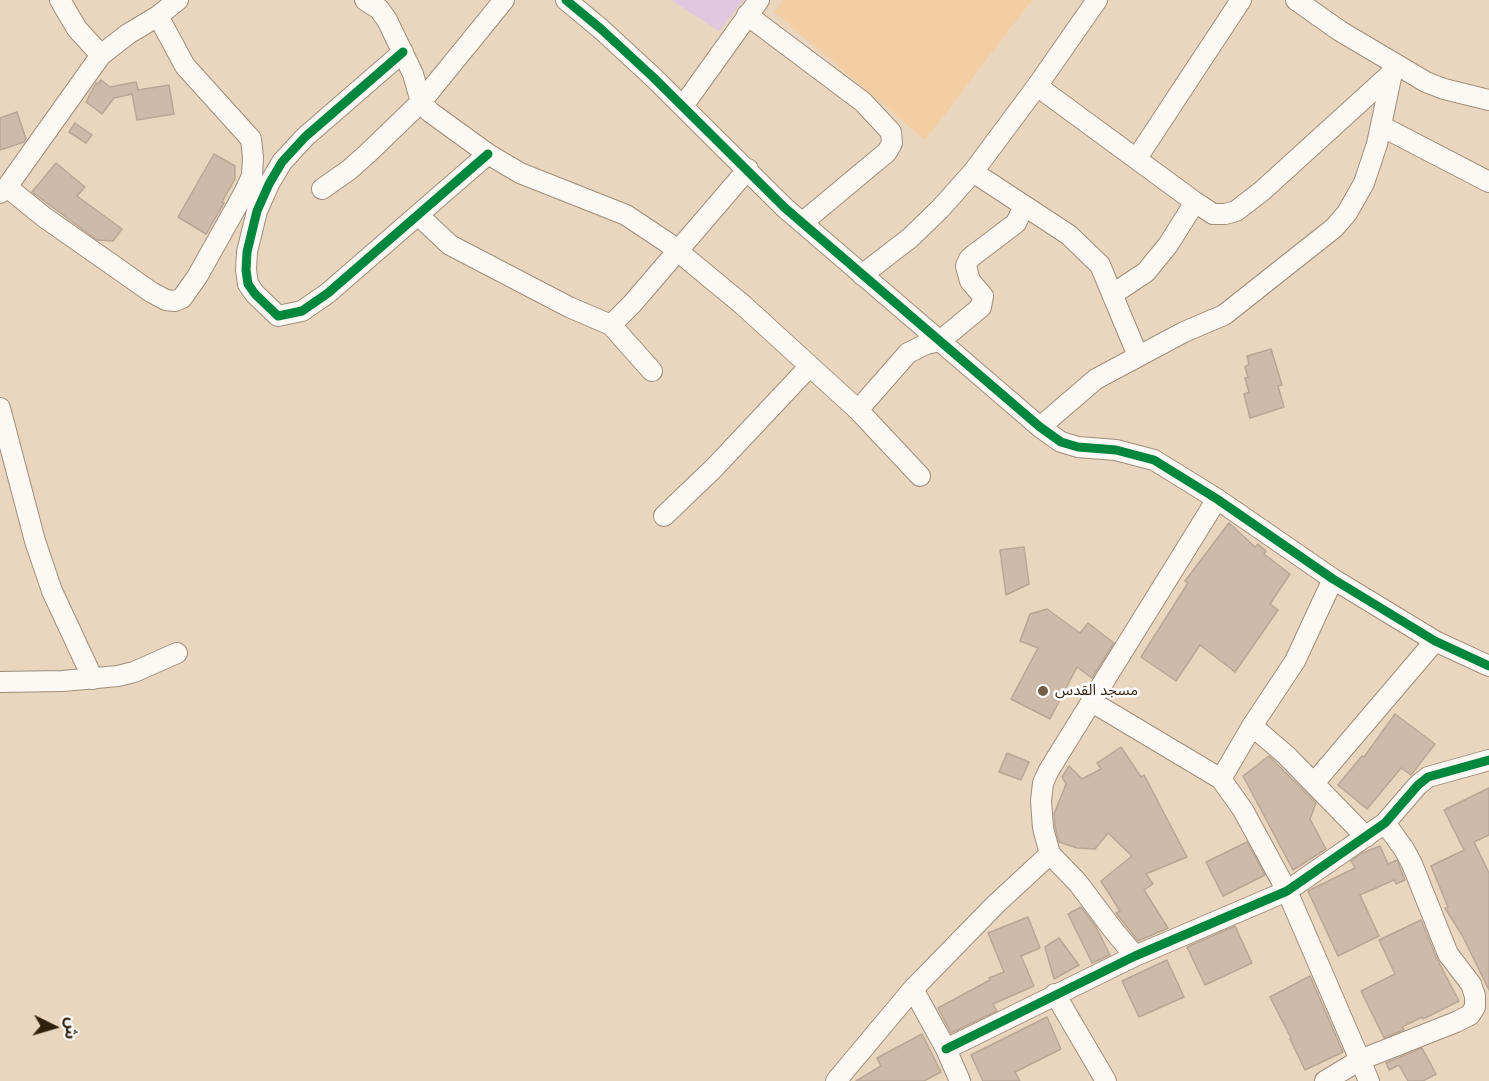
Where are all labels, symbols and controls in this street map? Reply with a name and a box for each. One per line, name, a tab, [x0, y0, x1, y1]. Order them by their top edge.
place label: مسجد القدس	[1055, 682, 1138, 700]
marker: مسجد القدس	[1036, 684, 1050, 698]
north arrow	[24, 997, 84, 1057]
text: ش	[60, 1017, 84, 1040]

